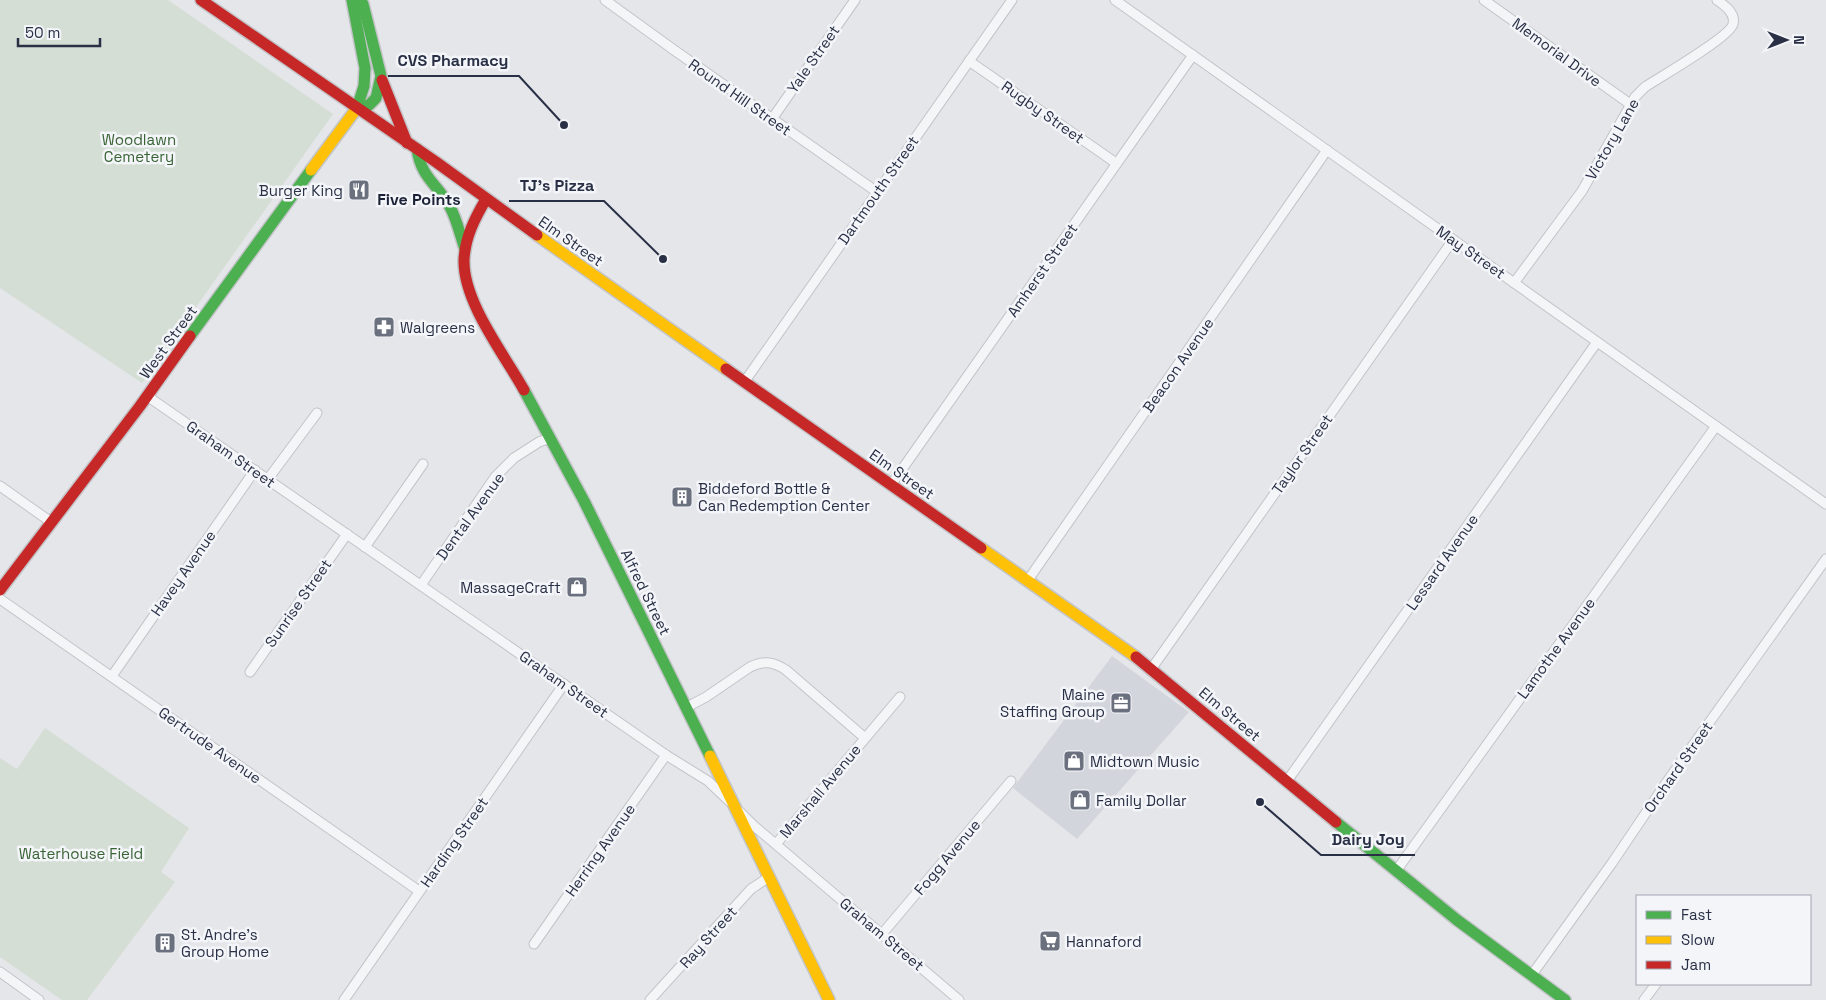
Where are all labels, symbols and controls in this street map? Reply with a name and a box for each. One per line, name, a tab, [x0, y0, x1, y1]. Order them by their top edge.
street label: Memorial Drive	[1509, 13, 1605, 91]
scale bar	[18, 15, 100, 47]
north arrow	[1761, 15, 1811, 65]
street label: Yale Street	[783, 21, 843, 97]
text: 50 m	[25, 23, 60, 42]
text: N	[1790, 35, 1808, 45]
callout: CVS Pharmacy	[388, 45, 519, 76]
text: CVS Pharmacy	[398, 50, 508, 71]
street label: Round Hill Street	[685, 54, 795, 140]
street label: Rugby Street	[998, 76, 1088, 148]
street label: Victory Lane	[1581, 95, 1643, 183]
park label: Woodlawn Cemetery	[102, 130, 176, 166]
street label: Dartmouth Street	[833, 132, 923, 248]
callout: TJ's Pizza	[509, 170, 604, 201]
text: TJ's Pizza	[520, 175, 594, 196]
restaurant icon: Burger King	[347, 178, 371, 202]
place label: Burger King	[259, 181, 343, 200]
district label: Five Points	[377, 189, 461, 210]
street label: Elm Street	[535, 212, 607, 270]
street label: Amherst Street	[1003, 219, 1081, 321]
street label: May Street	[1433, 221, 1509, 283]
street label: West Street	[135, 301, 201, 382]
street label: Beacon Avenue	[1138, 314, 1218, 416]
pharmacy icon: Walgreens	[372, 315, 396, 339]
place label: Walgreens	[400, 318, 475, 337]
street label: Taylor Street	[1267, 410, 1337, 498]
street label: Graham Street	[183, 416, 279, 492]
street label: Elm Street	[866, 445, 938, 503]
street label: Dental Avenue	[432, 468, 508, 563]
place label: Biddeford Bottle & Can Redemption Center	[698, 479, 870, 515]
building icon: Biddeford Bottle & Can Redemption Center	[670, 485, 694, 509]
street label: Lessard Avenue	[1402, 510, 1482, 614]
street label: Havey Avenue	[146, 526, 220, 620]
street label: Alfred Street	[617, 546, 675, 638]
street label: Sunrise Street	[261, 555, 335, 651]
shop icon: MassageCraft	[565, 575, 589, 599]
place label: MassageCraft	[460, 578, 561, 597]
street label: Lamothe Avenue	[1513, 594, 1599, 702]
street label: Graham Street	[516, 646, 612, 722]
street label: Elm Street	[1195, 683, 1265, 745]
place label: Maine Staffing Group	[1000, 685, 1105, 721]
office icon: Maine Staffing Group	[1109, 691, 1133, 715]
street label: Gertrude Avenue	[155, 702, 265, 788]
street label: Orchard Street	[1640, 718, 1717, 816]
street label: Marshall Avenue	[775, 740, 865, 842]
shop icon: Midtown Music	[1062, 749, 1086, 773]
place label: Midtown Music	[1090, 752, 1200, 771]
shop icon: Family Dollar	[1068, 788, 1092, 812]
place label: Family Dollar	[1096, 791, 1187, 810]
street label: Harding Street	[416, 793, 492, 891]
street label: Herring Avenue	[561, 800, 639, 900]
street label: Fogg Avenue	[910, 815, 984, 899]
callout: Dairy Joy	[1321, 824, 1415, 855]
text: Dairy Joy	[1331, 829, 1405, 850]
park label: Waterhouse Field	[19, 844, 143, 863]
street label: Graham Street	[836, 893, 928, 975]
legend	[1636, 895, 1811, 985]
street label: Ray Street	[675, 902, 741, 972]
text: Fast	[1681, 905, 1712, 924]
place label: St. Andre's Group Home	[181, 925, 269, 961]
supermarket icon: Hannaford	[1038, 929, 1062, 953]
text: Slow	[1681, 930, 1715, 949]
building icon: St. Andre's Group Home	[153, 931, 177, 955]
place label: Hannaford	[1066, 932, 1142, 951]
text: Jam	[1681, 955, 1711, 974]

